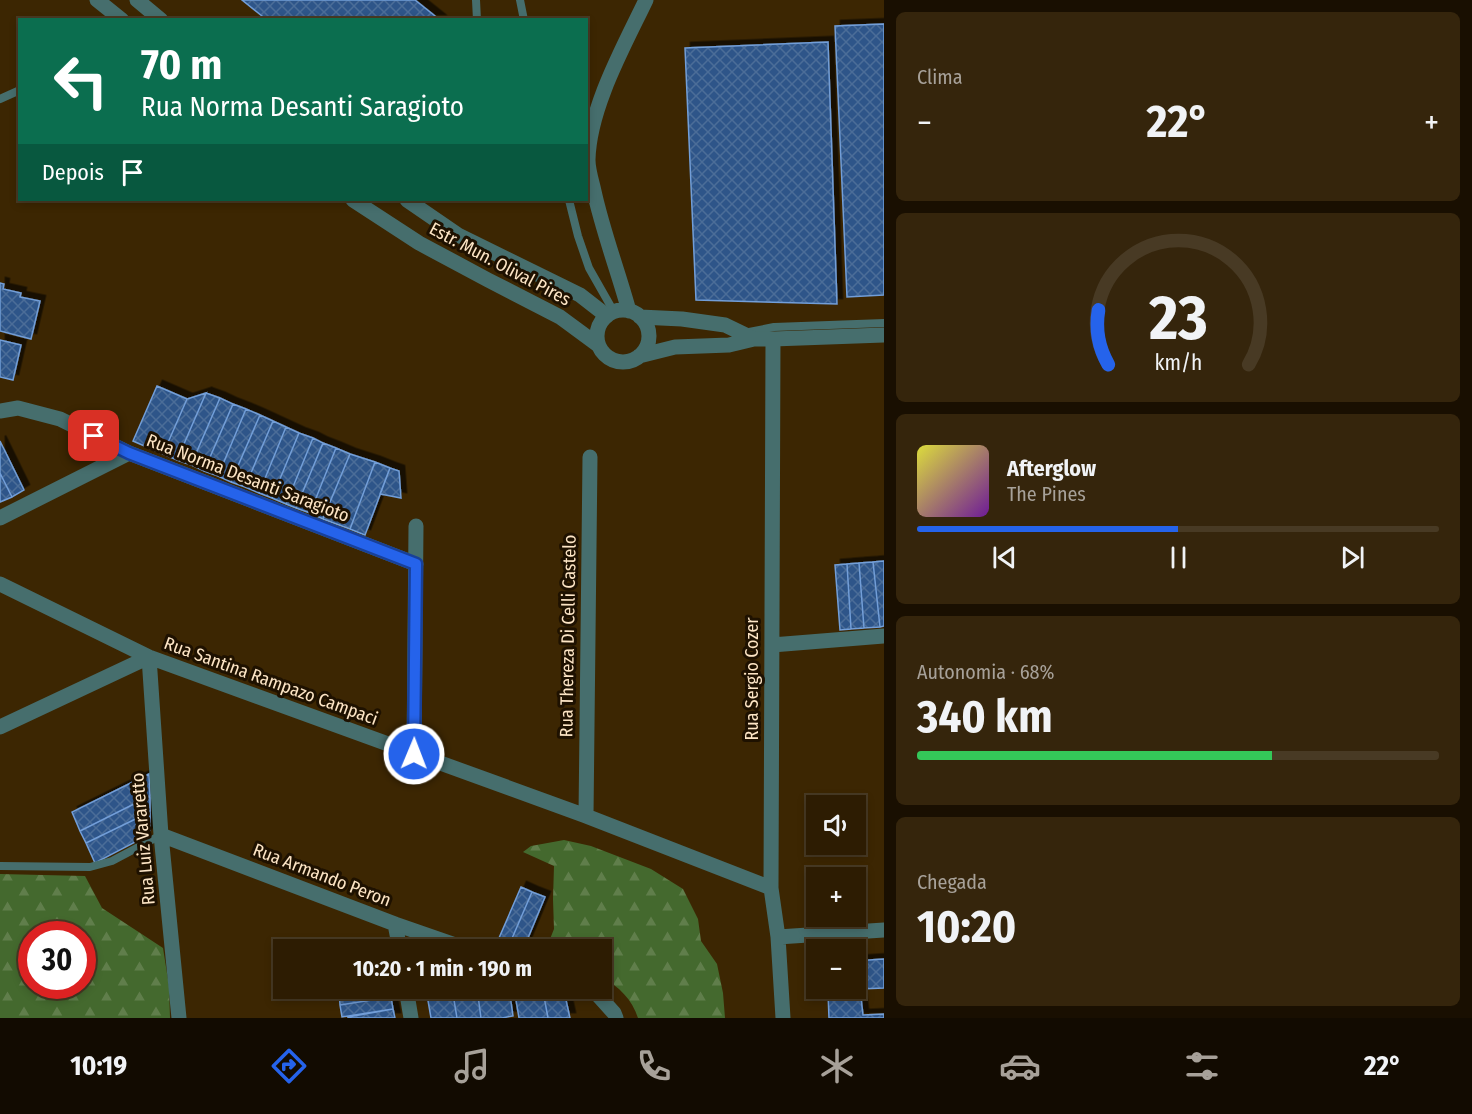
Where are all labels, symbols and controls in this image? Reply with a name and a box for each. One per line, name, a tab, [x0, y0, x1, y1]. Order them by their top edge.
text: 70 m	[141, 40, 222, 90]
icon: left	[42, 42, 120, 120]
text: Clima	[917, 65, 962, 89]
text: Rua Norma Desanti Saragioto	[141, 91, 464, 123]
text: 22°	[1147, 95, 1209, 149]
text: −	[917, 103, 932, 143]
text: +	[1424, 103, 1439, 143]
icon: arrive	[116, 156, 149, 189]
text: Depois	[42, 159, 104, 186]
street label: Estr. Mun. Olival Pires	[426, 217, 575, 311]
text: 23	[1148, 281, 1207, 356]
text: km/h	[1154, 350, 1202, 376]
pin	[68, 410, 119, 461]
icon: arrive	[77, 419, 110, 452]
street label: Rua Norma Desanti Saragioto	[144, 429, 352, 527]
text: Afterglow	[1007, 455, 1096, 482]
text: The Pines	[1007, 482, 1086, 506]
street label: Rua Thereza Di Celli Castelo	[555, 535, 581, 737]
icon: previous	[988, 541, 1021, 574]
icon: pause	[1162, 541, 1195, 574]
icon: next	[1336, 541, 1369, 574]
street label: Rua Sergio Cozer	[741, 617, 763, 741]
street label: Rua Santina Rampazo Campaci	[161, 632, 381, 730]
text: Autonomia · 68%	[917, 660, 1055, 684]
text: 340 km	[917, 690, 1053, 744]
position arrow	[382, 722, 446, 786]
street label: Rua Luiz Vararetto	[126, 772, 160, 906]
map controls	[806, 795, 866, 999]
button: sound	[806, 795, 866, 855]
street label: Rua Armando Peron	[250, 839, 394, 911]
button: +	[806, 867, 866, 927]
text: Chegada	[917, 870, 987, 894]
text: 10:20	[917, 900, 1016, 954]
speed limit sign: 30	[18, 921, 96, 999]
button: −	[806, 939, 866, 999]
text: 10:20 · 1 min · 190 m	[353, 955, 532, 982]
icon: directions	[268, 1045, 310, 1087]
icon: music	[451, 1045, 493, 1087]
icon: phone	[633, 1045, 675, 1087]
icon: climate	[816, 1045, 858, 1087]
icon: car	[999, 1045, 1041, 1087]
icon: filters	[1181, 1045, 1223, 1087]
text: 10:19	[70, 1050, 127, 1082]
text: 22°	[1364, 1050, 1402, 1082]

